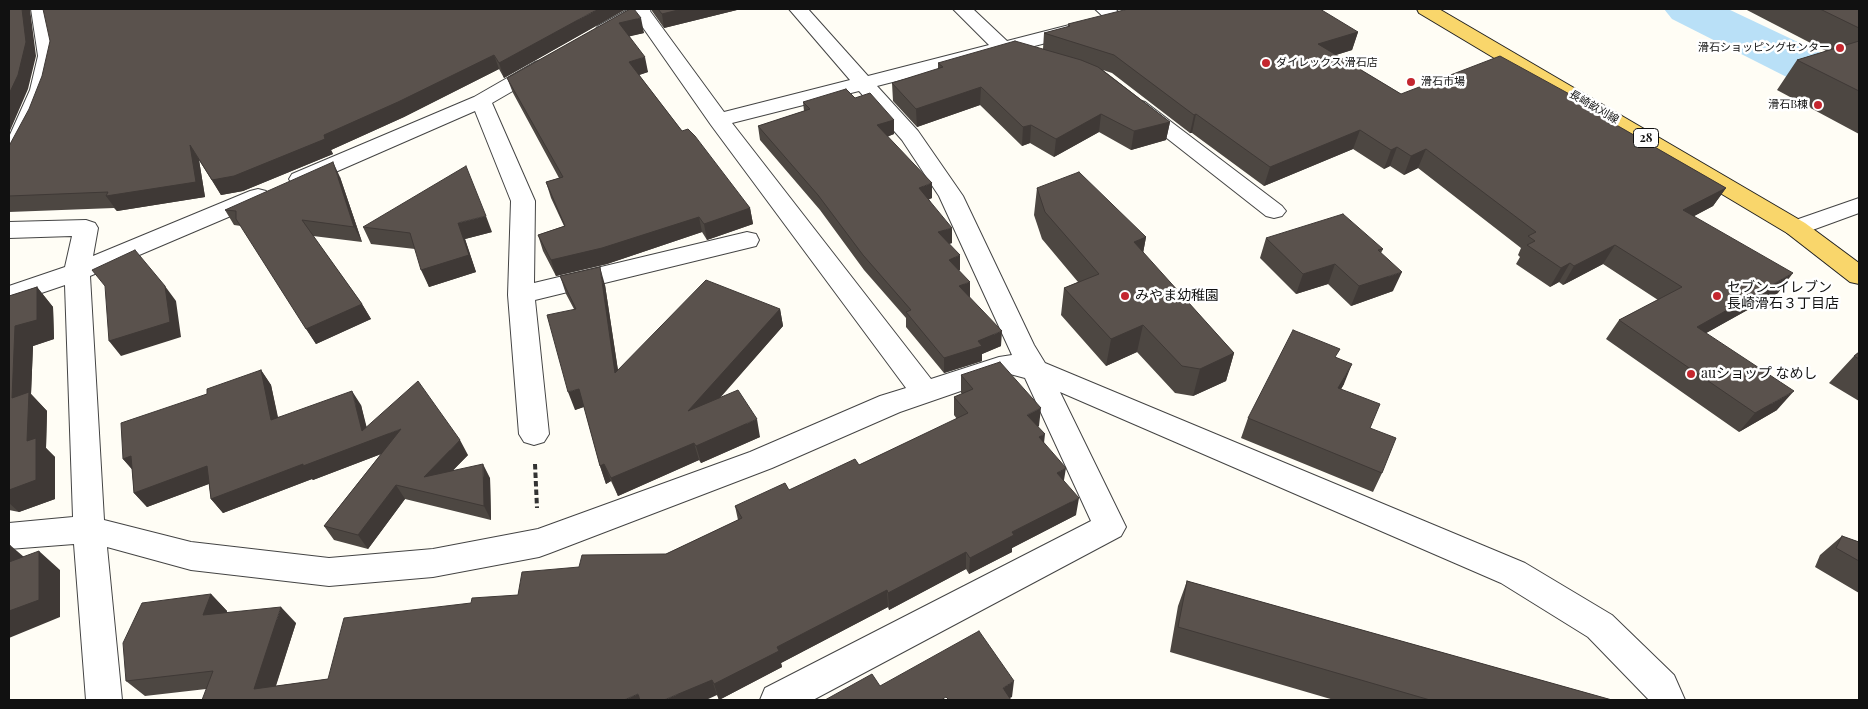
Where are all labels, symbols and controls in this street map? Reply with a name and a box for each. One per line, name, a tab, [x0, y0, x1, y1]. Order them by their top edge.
place label: 滑石ショッピングセンター	[1698, 41, 1830, 55]
marker: 滑石ショッピングセンター	[1834, 42, 1846, 54]
place label: ダイレックス 滑石店	[1276, 56, 1378, 70]
marker: ダイレックス 滑石店	[1260, 57, 1272, 69]
place label: 滑石市場	[1421, 75, 1465, 89]
marker: 滑石市場	[1405, 76, 1417, 88]
street label: 長崎畝刈線	[1567, 88, 1621, 126]
place label: 滑石B棟	[1768, 98, 1808, 112]
marker: 滑石B棟	[1812, 99, 1824, 111]
road number: 28	[1634, 128, 1658, 148]
place label: セブン-イレブン 長崎滑石３丁目店	[1727, 280, 1839, 312]
place label: みやま幼稚園	[1135, 288, 1219, 304]
marker: みやま幼稚園	[1119, 290, 1131, 302]
marker: セブン-イレブン 長崎滑石３丁目店	[1711, 290, 1723, 302]
place label: auショップ なめし	[1701, 366, 1818, 382]
marker: auショップ なめし	[1685, 368, 1697, 380]

